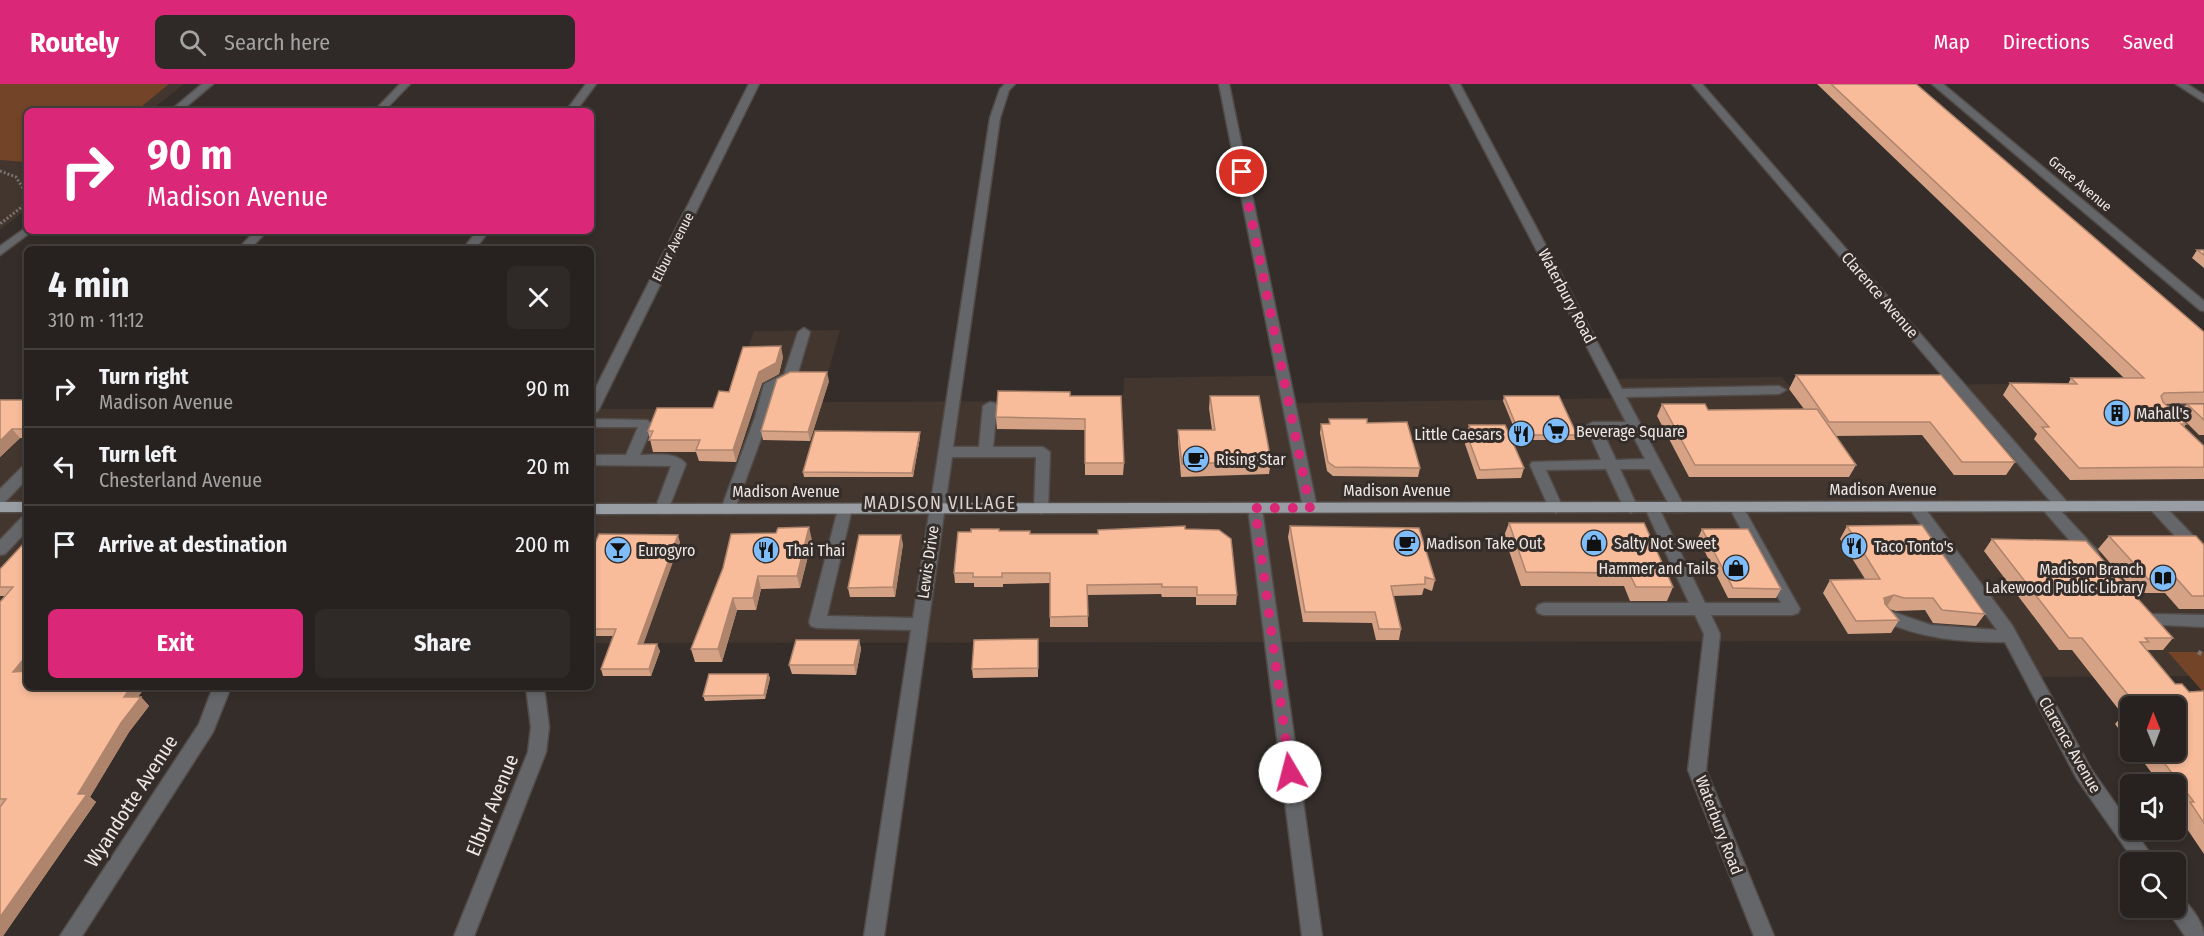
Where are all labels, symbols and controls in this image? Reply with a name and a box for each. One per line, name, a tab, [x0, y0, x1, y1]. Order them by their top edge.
search box	[155, 15, 575, 69]
text: Routely	[30, 26, 119, 59]
icon: search	[176, 26, 209, 59]
text: Search here	[224, 29, 330, 56]
text: Map	[1933, 29, 1970, 55]
text: Directions	[2003, 29, 2090, 55]
text: Saved	[2123, 29, 2174, 55]
text: 90 m	[147, 130, 232, 180]
icon: right	[48, 132, 126, 210]
pin	[1216, 146, 1267, 197]
street label: Grace Avenue	[2045, 153, 2115, 215]
icon: arrive	[1225, 155, 1258, 188]
text: Madison Avenue	[147, 181, 328, 213]
street label: Elbur Avenue	[648, 210, 698, 284]
street label: Waterbury Road	[1534, 245, 1600, 347]
street label: Clarence Avenue	[1837, 248, 1923, 342]
text: 4 min	[48, 263, 130, 307]
button: close	[507, 266, 570, 329]
text: 310 m · 11:12	[48, 308, 144, 332]
text: Turn right	[99, 363, 188, 390]
icon: right	[48, 372, 81, 405]
text: 90 m	[526, 375, 570, 402]
text: Madison Avenue	[99, 390, 233, 414]
building icon: Mahall's	[2102, 398, 2132, 428]
place label: Mahall's	[2136, 404, 2190, 423]
supermarket icon: Beverage Square	[1541, 416, 1571, 446]
restaurant icon: Little Caesars	[1506, 419, 1536, 449]
place label: Beverage Square	[1576, 422, 1685, 441]
place label: Little Caesars	[1414, 425, 1502, 444]
text: Turn left	[99, 441, 177, 468]
cafe icon: Rising Star	[1181, 444, 1211, 474]
icon: left	[48, 450, 81, 483]
place label: Rising Star	[1216, 450, 1286, 469]
text: 20 m	[527, 453, 570, 480]
text: Chesterland Avenue	[99, 468, 262, 492]
street label: Madison Avenue	[1829, 480, 1937, 499]
street label: Madison Avenue	[1343, 481, 1451, 500]
street label: Madison Avenue	[732, 482, 840, 501]
district label: MADISON VILLAGE	[863, 492, 1017, 514]
street label: Lewis Drive	[913, 524, 943, 600]
icon: arrive	[48, 528, 81, 561]
cafe icon: Madison Take Out	[1392, 528, 1422, 558]
shop icon: Salty Not Sweet	[1579, 528, 1609, 558]
text: Arrive at destination	[99, 531, 287, 558]
text: 200 m	[515, 531, 570, 558]
restaurant icon: Taco Tonto's	[1839, 531, 1869, 561]
place label: Madison Take Out	[1426, 534, 1543, 553]
place label: Salty Not Sweet	[1614, 534, 1717, 553]
bar icon: Eurogyro	[603, 535, 633, 565]
restaurant icon: Thai Thai	[751, 535, 781, 565]
place label: Taco Tonto's	[1874, 537, 1954, 556]
place label: Eurogyro	[638, 541, 695, 560]
place label: Thai Thai	[786, 541, 845, 560]
shop icon: Hammer and Tails	[1721, 553, 1751, 583]
place label: Hammer and Tails	[1598, 559, 1716, 578]
place label: Madison Branch Lakewood Public Library	[1985, 560, 2145, 597]
library icon: Madison Branch Lakewood Public Library	[2148, 563, 2178, 593]
button: Exit	[48, 609, 303, 678]
button: Share	[315, 609, 570, 678]
street label: Clarence Avenue	[2035, 694, 2105, 796]
north arrow	[2120, 696, 2186, 762]
map controls	[2120, 696, 2186, 918]
street label: Wyandotte Avenue	[79, 730, 183, 872]
position arrow	[1258, 740, 1322, 804]
street label: Elbur Avenue	[461, 751, 523, 859]
street label: Waterbury Road	[1691, 773, 1747, 877]
button: sound	[2120, 774, 2186, 840]
button: search	[2120, 852, 2186, 918]

